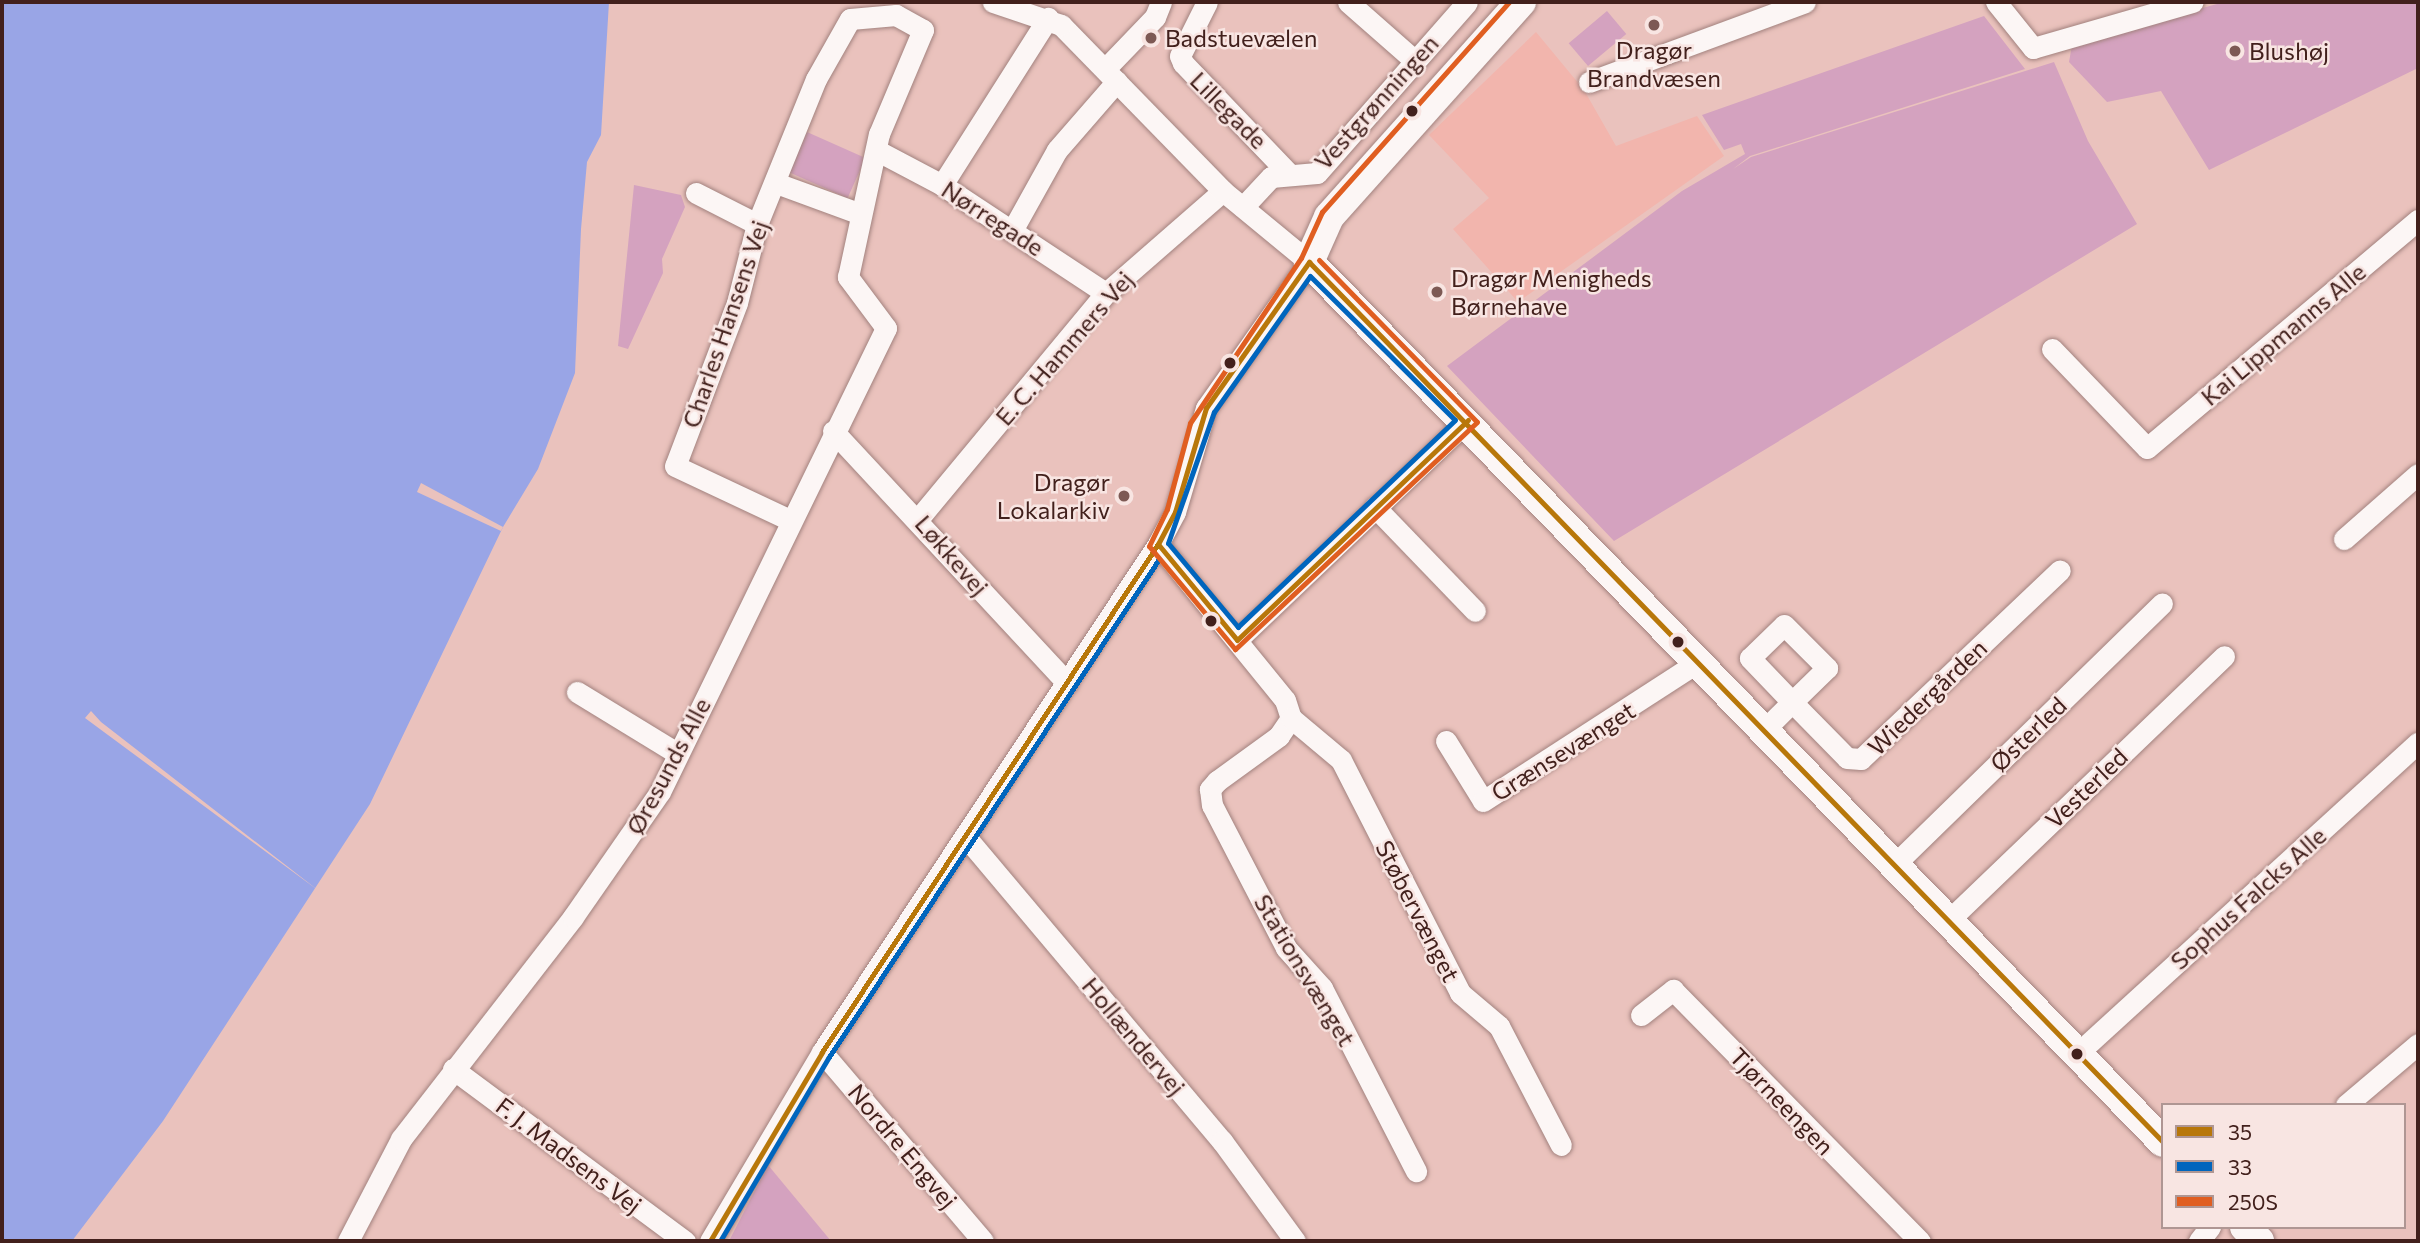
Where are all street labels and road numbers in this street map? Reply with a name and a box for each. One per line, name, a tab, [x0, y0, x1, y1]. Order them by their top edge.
street label: Vestgrønningen	[1308, 29, 1444, 175]
street label: Lillegade	[1185, 66, 1273, 154]
street label: Nørregade	[937, 174, 1049, 262]
street label: Charles Hansens Vej	[676, 217, 774, 431]
street label: Kai Lippmanns Alle	[2195, 257, 2371, 411]
street label: E. C. Hammers Vej	[989, 265, 1139, 431]
street label: Løkkevej	[909, 509, 995, 601]
street label: Wiedergården	[1862, 633, 1992, 761]
street label: Østerled	[1984, 691, 2072, 777]
street label: Øresunds Alle	[620, 693, 716, 839]
street label: Grænsevænget	[1486, 695, 1640, 807]
street label: Vesterled	[2039, 742, 2133, 834]
street label: Sophus Falcks Alle	[2164, 821, 2332, 975]
street label: Støbervænget	[1370, 836, 1466, 986]
street label: Stationsvænget	[1248, 889, 1362, 1051]
street label: Hollændervej	[1076, 971, 1192, 1101]
street label: Tjørneengen	[1724, 1042, 1840, 1160]
street label: Nordre Engvej	[843, 1078, 963, 1214]
street label: F. J. Madsens Vej	[491, 1091, 647, 1219]

